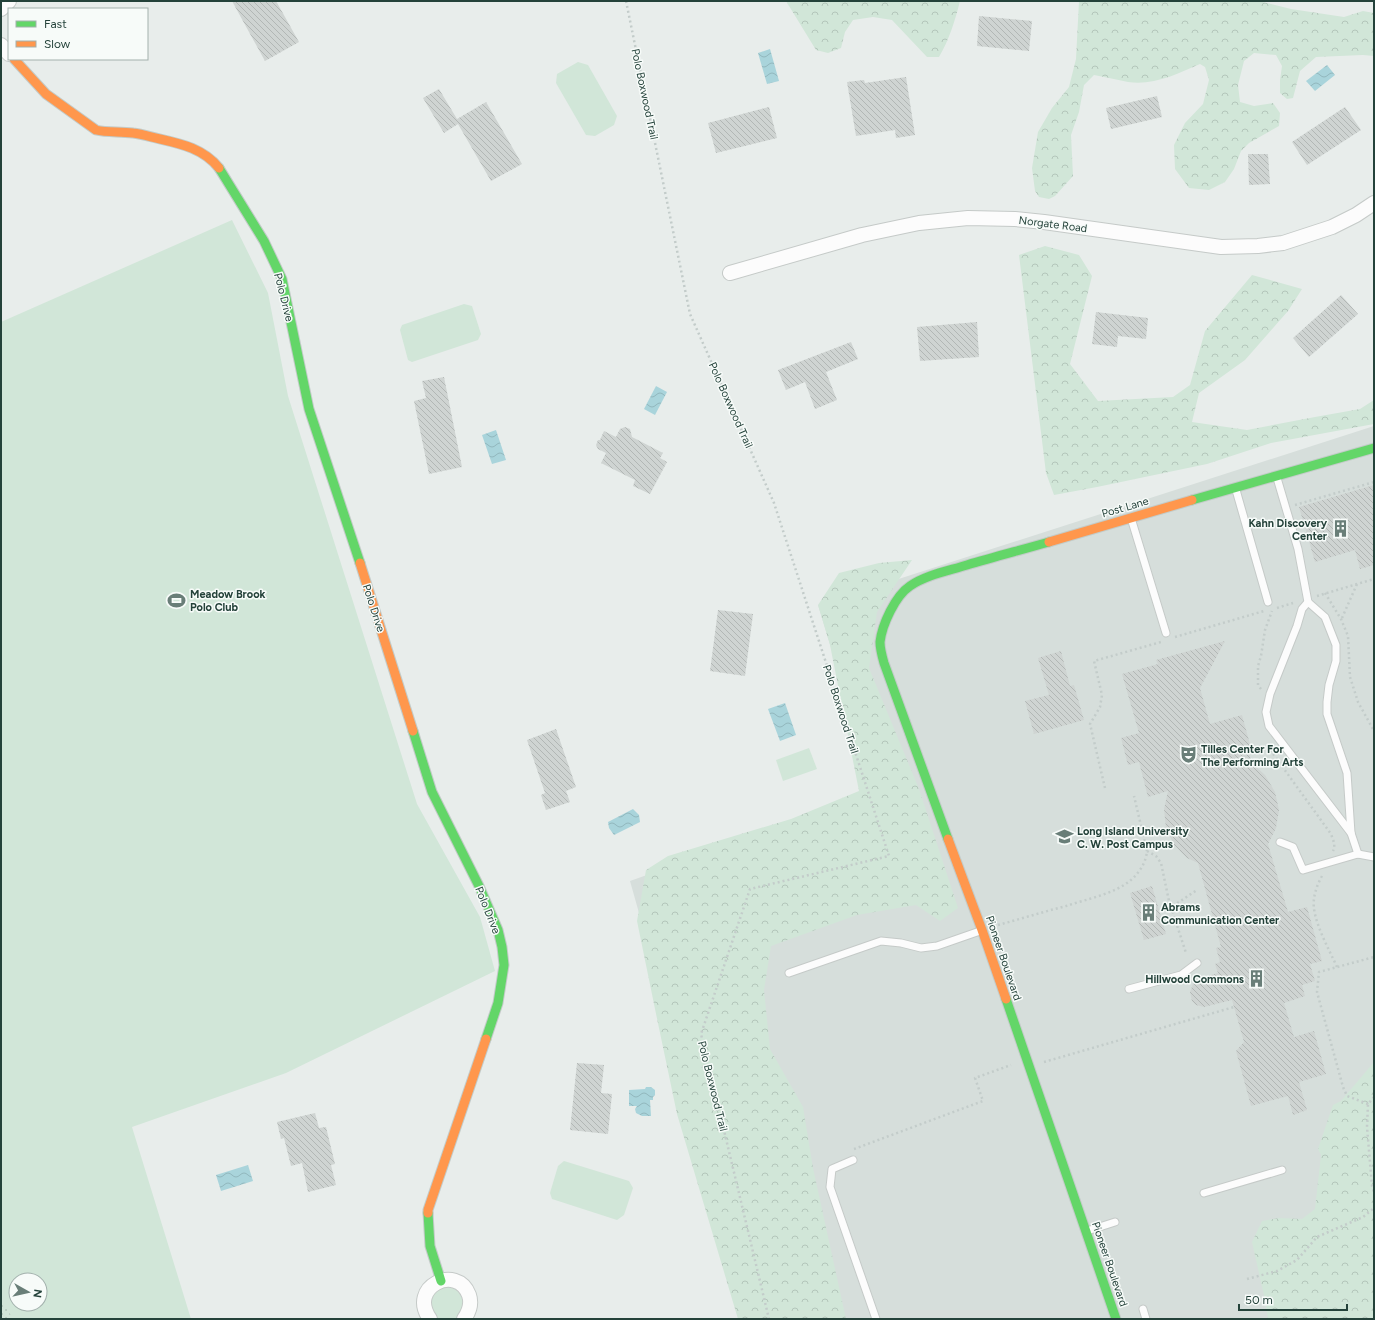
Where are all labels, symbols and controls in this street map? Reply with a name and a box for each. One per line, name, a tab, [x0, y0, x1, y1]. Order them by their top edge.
legend	[8, 8, 148, 60]
text: Fast	[44, 17, 67, 31]
text: Slow	[44, 37, 71, 51]
street label: Polo Boxwood Trail	[629, 47, 661, 141]
street label: Norgate Road	[1018, 214, 1088, 235]
street label: Polo Drive	[271, 271, 296, 323]
street label: Polo Boxwood Trail	[706, 360, 755, 450]
street label: Post Lane	[1100, 495, 1150, 520]
place label: Kahn Discovery Center	[1249, 517, 1328, 543]
building icon: Kahn Discovery Center	[1330, 519, 1350, 539]
street label: Polo Drive	[360, 583, 387, 634]
place label: Meadow Brook Polo Club	[190, 588, 266, 614]
sports icon: Meadow Brook Polo Club	[167, 590, 187, 610]
street label: Polo Boxwood Trail	[820, 663, 861, 755]
place label: Tilles Center For The Performing Arts	[1201, 743, 1303, 769]
theatre icon: Tilles Center For The Performing Arts	[1178, 745, 1198, 765]
place label: Long Island University C. W. Post Campus	[1077, 825, 1190, 851]
school or university icon: Long Island University C. W. Post Campus	[1054, 827, 1074, 847]
street label: Polo Drive	[472, 885, 503, 936]
place label: Abrams Communication Center	[1161, 901, 1280, 927]
building icon: Abrams Communication Center	[1138, 903, 1158, 923]
street label: Pioneer Boulevard	[983, 914, 1024, 1002]
building icon: Hillwood Commons	[1247, 969, 1267, 989]
place label: Hillwood Commons	[1145, 973, 1244, 986]
street label: Polo Boxwood Trail	[695, 1040, 730, 1133]
street label: Pioneer Boulevard	[1089, 1220, 1130, 1308]
north arrow	[8, 1272, 48, 1312]
scale bar	[1239, 1286, 1347, 1312]
text: N	[30, 1288, 44, 1298]
text: 50 m	[1245, 1293, 1273, 1307]

